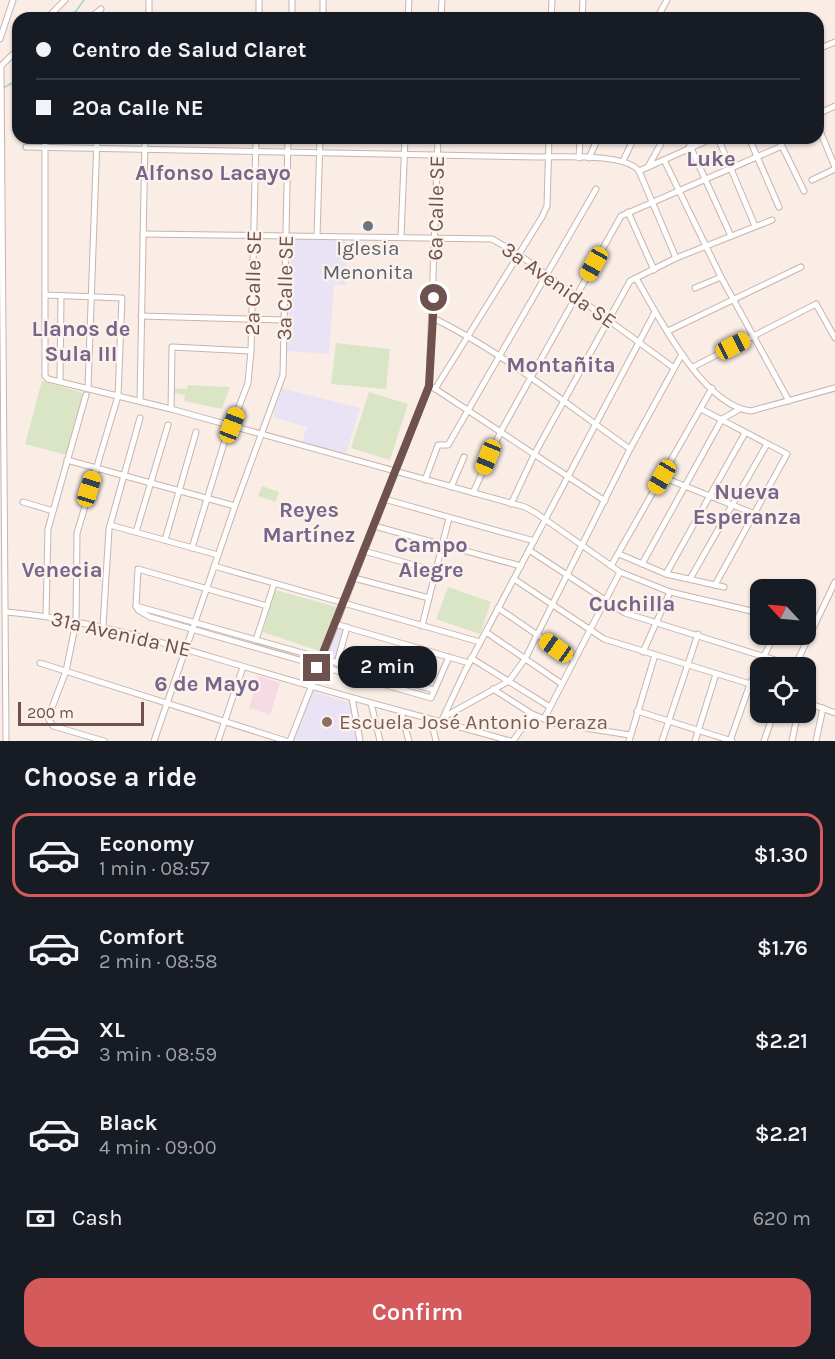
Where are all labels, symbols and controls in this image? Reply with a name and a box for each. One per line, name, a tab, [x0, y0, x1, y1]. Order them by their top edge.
text: Centro de Salud Claret	[72, 37, 306, 63]
text: 20a Calle NE	[72, 95, 204, 121]
district label: Luke	[686, 146, 736, 172]
street label: 6a Calle SE	[423, 155, 449, 261]
district label: Alfonso Lacayo	[135, 160, 291, 186]
marker: Iglesia Menonita	[361, 219, 375, 233]
street label: 2a Calle SE	[240, 230, 266, 336]
street label: 3a Calle SE	[272, 235, 298, 341]
place label: Iglesia Menonita	[322, 236, 414, 284]
street label: 3a Avenida SE	[497, 237, 621, 333]
car	[577, 244, 611, 284]
route start	[420, 284, 447, 311]
district label: Llanos de Sula III	[32, 316, 130, 367]
car	[713, 330, 753, 362]
district label: Montañita	[506, 352, 616, 378]
car	[217, 405, 247, 445]
car	[473, 437, 503, 477]
car	[645, 457, 679, 497]
car	[75, 469, 103, 509]
district label: Nueva Esperanza	[693, 479, 801, 530]
district label: Reyes Martínez	[263, 497, 355, 548]
district label: Campo Alegre	[394, 532, 468, 583]
district label: Venecia	[21, 557, 103, 583]
north arrow	[750, 579, 816, 645]
map controls	[750, 579, 816, 723]
district label: Cuchilla	[589, 591, 675, 617]
street label: 31a Avenida NE	[49, 606, 193, 662]
car	[536, 630, 576, 666]
callout: 2 min	[338, 647, 437, 689]
route end	[303, 654, 330, 681]
text: 2 min	[360, 655, 415, 678]
button: locate	[750, 657, 816, 723]
district label: 6 de Mayo	[154, 671, 260, 697]
scale bar	[18, 699, 144, 726]
text: 200 m	[27, 703, 74, 722]
place label: Escuela José Antonio Peraza	[339, 710, 608, 734]
marker: Escuela José Antonio Peraza	[320, 715, 334, 729]
text: Choose a ride	[24, 761, 197, 793]
icon: car	[27, 828, 81, 882]
text: Economy	[99, 831, 194, 857]
text: $1.30	[754, 842, 808, 868]
text: 1 min · 08:57	[99, 857, 210, 880]
icon: car	[27, 921, 81, 975]
text: Comfort	[99, 924, 184, 950]
text: $1.76	[757, 935, 808, 961]
text: 2 min · 08:58	[99, 950, 218, 973]
icon: car	[27, 1014, 81, 1068]
text: XL	[99, 1017, 125, 1043]
text: $2.21	[755, 1028, 808, 1054]
text: 3 min · 08:59	[99, 1043, 217, 1066]
icon: car	[27, 1107, 81, 1161]
text: Black	[99, 1110, 158, 1136]
text: $2.21	[755, 1121, 808, 1147]
text: 4 min · 09:00	[99, 1136, 217, 1159]
icon: cash	[24, 1202, 57, 1235]
text: Cash	[72, 1205, 122, 1231]
text: 620 m	[753, 1207, 811, 1230]
button: Confirm	[24, 1278, 811, 1347]

